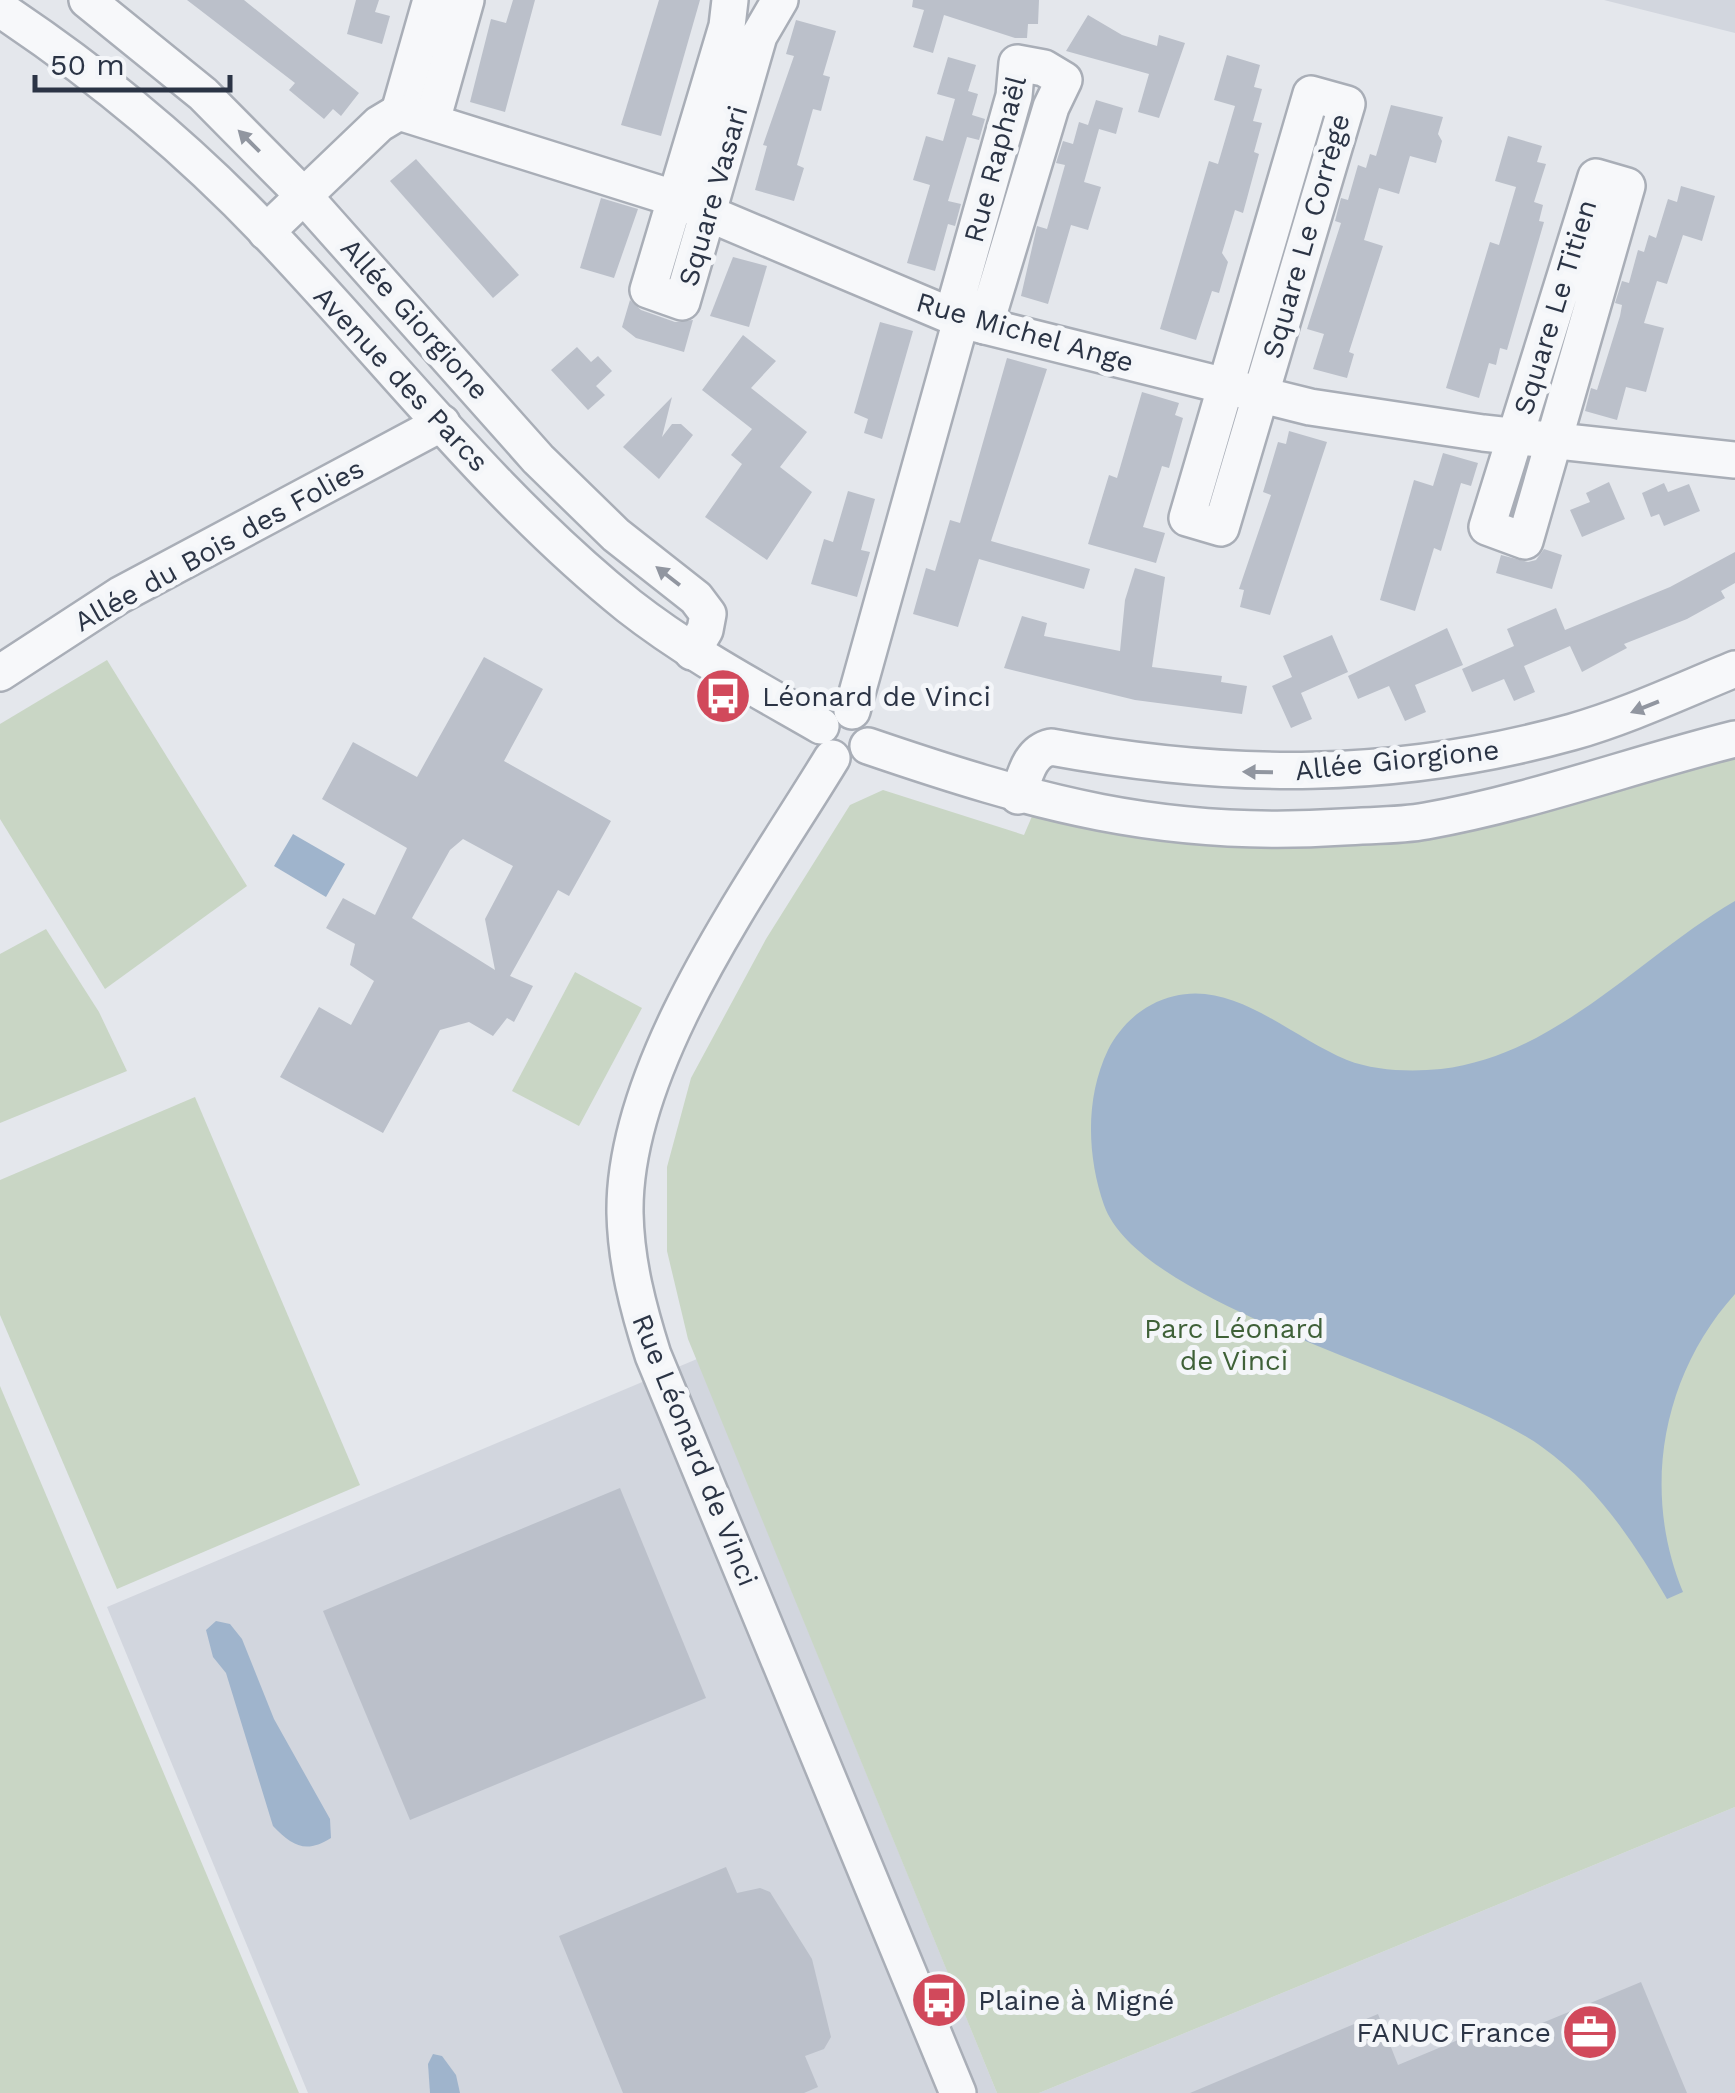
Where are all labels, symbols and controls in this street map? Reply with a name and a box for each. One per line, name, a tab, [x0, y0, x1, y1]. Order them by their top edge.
scale bar	[35, 30, 230, 92]
text: 50 m	[50, 47, 125, 82]
street label: Rue Raphaël	[957, 72, 1033, 246]
street label: Square Vasari	[671, 102, 755, 290]
street label: Square Le Corrège	[1255, 110, 1357, 362]
one-way arrow	[238, 129, 262, 153]
street label: Square Le Titien	[1507, 195, 1603, 419]
street label: Allée Giorgione	[334, 232, 496, 406]
street label: Avenue des Parcs	[307, 280, 495, 478]
street label: Rue Michel Ange	[912, 285, 1138, 379]
street label: Allée du Bois des Folies	[68, 452, 370, 638]
one-way arrow	[655, 566, 681, 587]
bus stop icon: Léonard de Vinci	[693, 666, 753, 726]
place label: Léonard de Vinci	[762, 680, 991, 713]
one-way arrow	[1630, 699, 1660, 715]
street label: Allée Giorgione	[1293, 733, 1501, 787]
one-way arrow	[1242, 764, 1274, 780]
street label: Rue Léonard de Vinci	[625, 1309, 765, 1591]
park label: Parc Léonard de Vinci	[1144, 1312, 1324, 1377]
bus stop icon: Plaine à Migné	[909, 1970, 969, 2030]
place label: Plaine à Migné	[978, 1984, 1174, 2017]
office icon: FANUC France	[1560, 2002, 1620, 2062]
place label: FANUC France	[1356, 2016, 1551, 2049]

